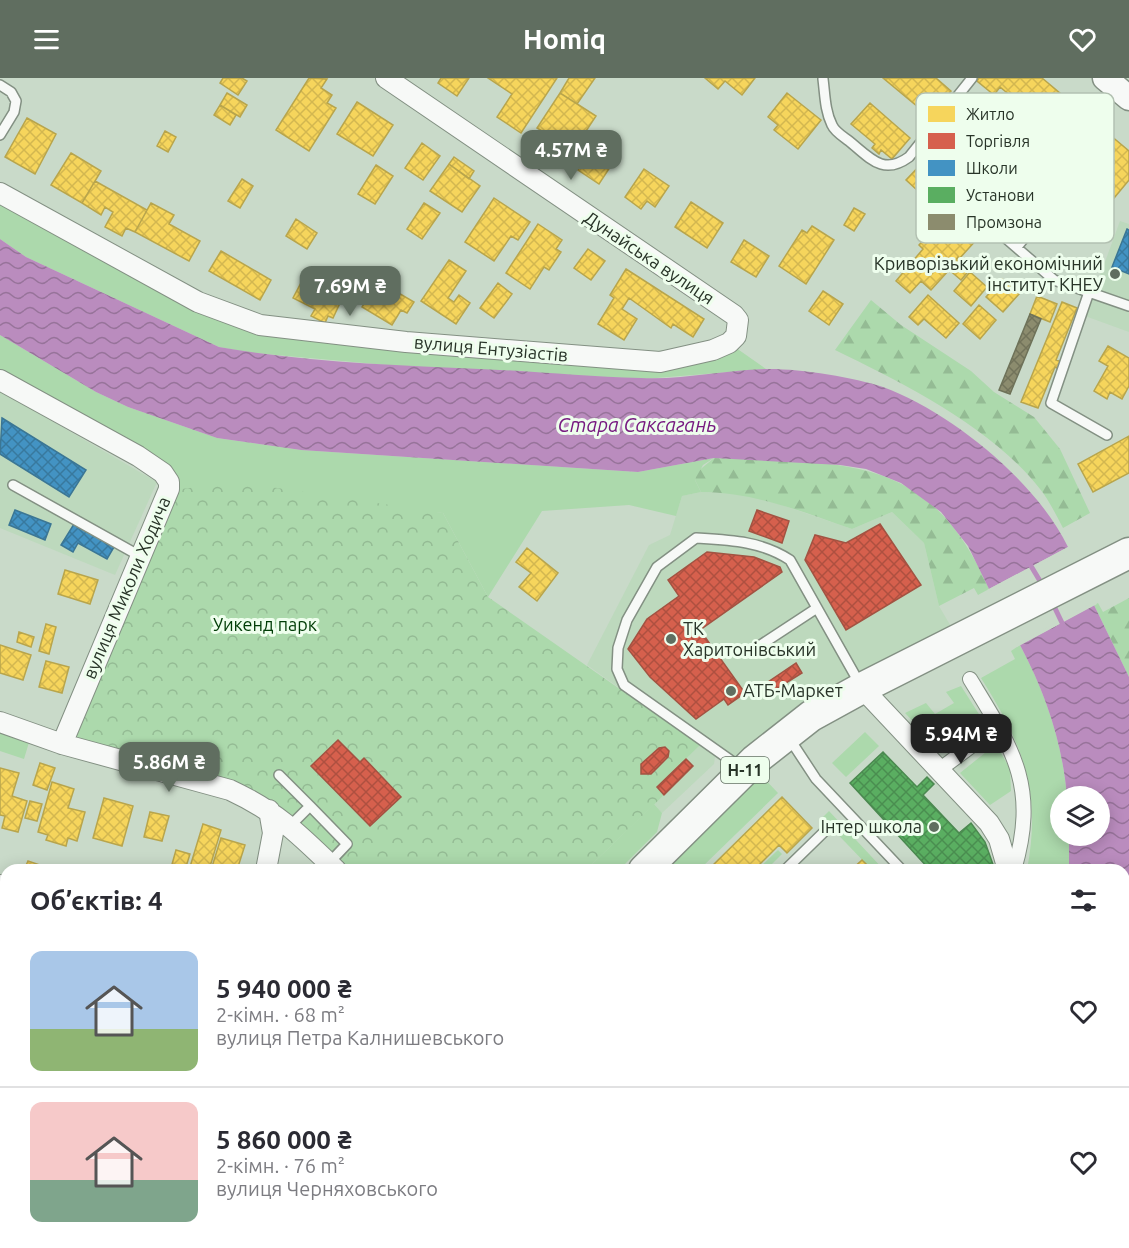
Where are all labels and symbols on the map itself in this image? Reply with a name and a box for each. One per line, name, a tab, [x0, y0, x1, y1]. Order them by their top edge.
legend	[916, 93, 1114, 243]
text: Житло	[966, 105, 1015, 123]
pin: 4.57M ₴	[516, 130, 626, 181]
text: Торгівля	[966, 132, 1030, 150]
text: Школи	[966, 159, 1018, 177]
text: Установи	[966, 186, 1035, 204]
street label: Дунайська вулиця	[581, 206, 718, 308]
text: Промзона	[966, 213, 1042, 231]
place label: Криворізький економічний інститут КНЕУ	[874, 253, 1103, 294]
pin: 7.69M ₴	[295, 266, 405, 317]
marker: Криворізький економічний інститут КНЕУ	[1108, 267, 1122, 281]
street label: вулиця Ентузіастів	[413, 331, 569, 365]
water label: Стара Саксагань	[557, 413, 717, 436]
street label: вулиця Миколи Ходича	[79, 493, 174, 682]
park label: Уикенд парк	[213, 614, 317, 634]
place label: ТК Харитонівський	[683, 618, 816, 659]
marker: ТК Харитонівський	[664, 632, 678, 646]
place label: АТБ-Маркет	[743, 680, 843, 700]
marker: АТБ-Маркет	[724, 684, 738, 698]
pin: 5.94M ₴	[906, 714, 1016, 765]
pin: 5.86M ₴	[114, 742, 224, 793]
road number: Н-11	[721, 757, 769, 783]
place label: Інтер школа	[820, 816, 922, 836]
marker: Інтер школа	[927, 820, 941, 834]

